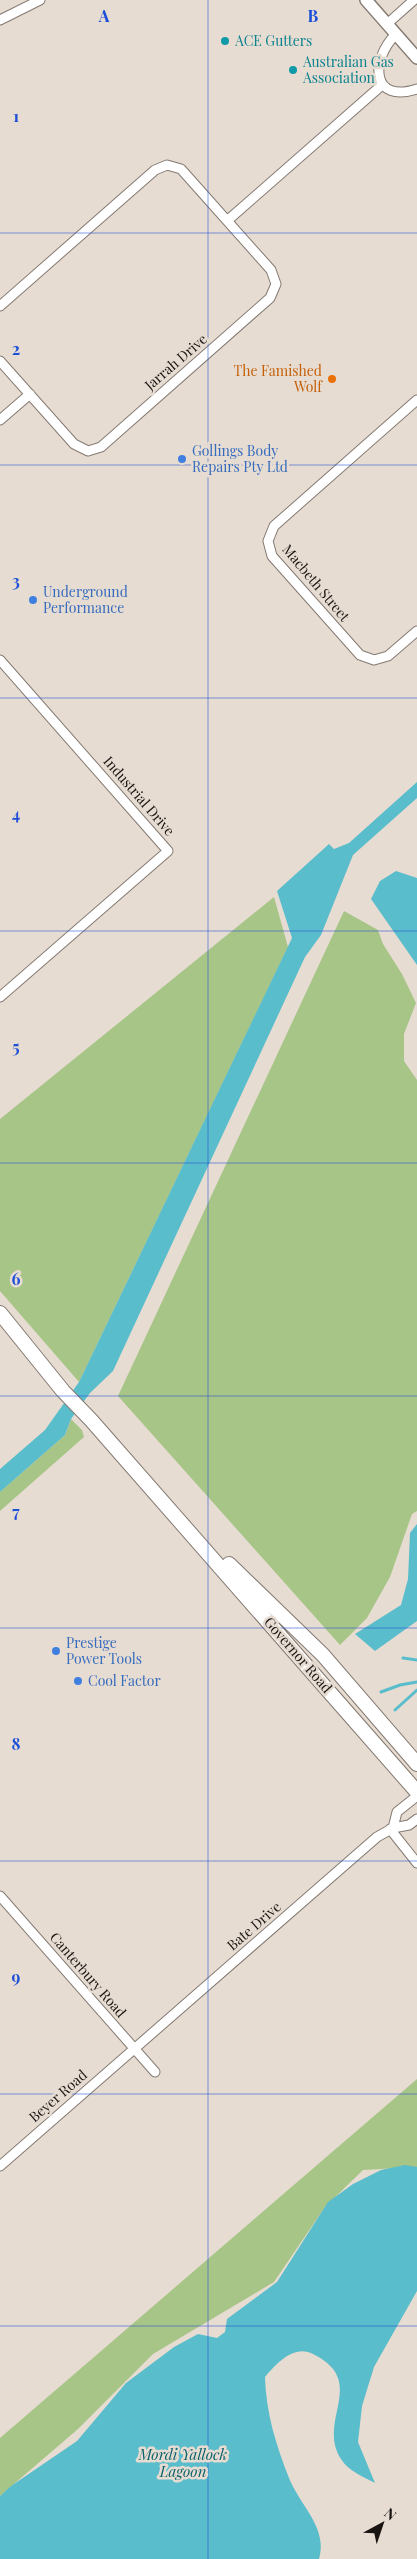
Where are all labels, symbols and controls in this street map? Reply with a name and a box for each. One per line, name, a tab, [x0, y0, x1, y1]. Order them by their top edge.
text: A	[98, 5, 110, 26]
text: B	[308, 5, 319, 26]
place label: ACE Gutters	[234, 31, 312, 50]
marker: ACE Gutters	[219, 35, 231, 47]
place label: Australian Gas Association	[302, 52, 394, 87]
marker: Australian Gas Association	[287, 64, 299, 76]
text: 1	[13, 105, 19, 126]
street label: Jarrah Drive	[140, 329, 211, 395]
text: 2	[12, 338, 20, 359]
place label: The Famished Wolf	[234, 361, 323, 396]
marker: The Famished Wolf	[326, 373, 338, 385]
place label: Gollings Body Repairs Pty Ltd	[192, 441, 288, 476]
marker: Gollings Body Repairs Pty Ltd	[176, 453, 188, 465]
street label: Macbeth Street	[279, 540, 355, 626]
text: 3	[12, 570, 20, 591]
place label: Underground Performance	[43, 582, 128, 617]
marker: Underground Performance	[27, 594, 39, 606]
street label: Industrial Drive	[100, 752, 179, 840]
text: 4	[12, 803, 20, 824]
text: 5	[12, 1036, 20, 1057]
text: 6	[12, 1268, 21, 1289]
text: 7	[12, 1501, 20, 1522]
street label: Governor Road	[260, 1613, 337, 1697]
place label: Prestige Power Tools	[66, 1633, 142, 1668]
marker: Prestige Power Tools	[50, 1645, 62, 1657]
place label: Cool Factor	[88, 1671, 161, 1690]
marker: Cool Factor	[72, 1675, 84, 1687]
text: 8	[12, 1733, 21, 1754]
street label: Bate Drive	[223, 1897, 285, 1954]
street label: Canterbury Road	[46, 1928, 131, 2021]
text: 9	[12, 1966, 21, 1987]
street label: Beyer Road	[25, 2065, 91, 2126]
water label: Mordi Yallock Lagoon	[138, 2444, 228, 2481]
north arrow	[357, 2499, 407, 2549]
text: N	[381, 2503, 401, 2524]

